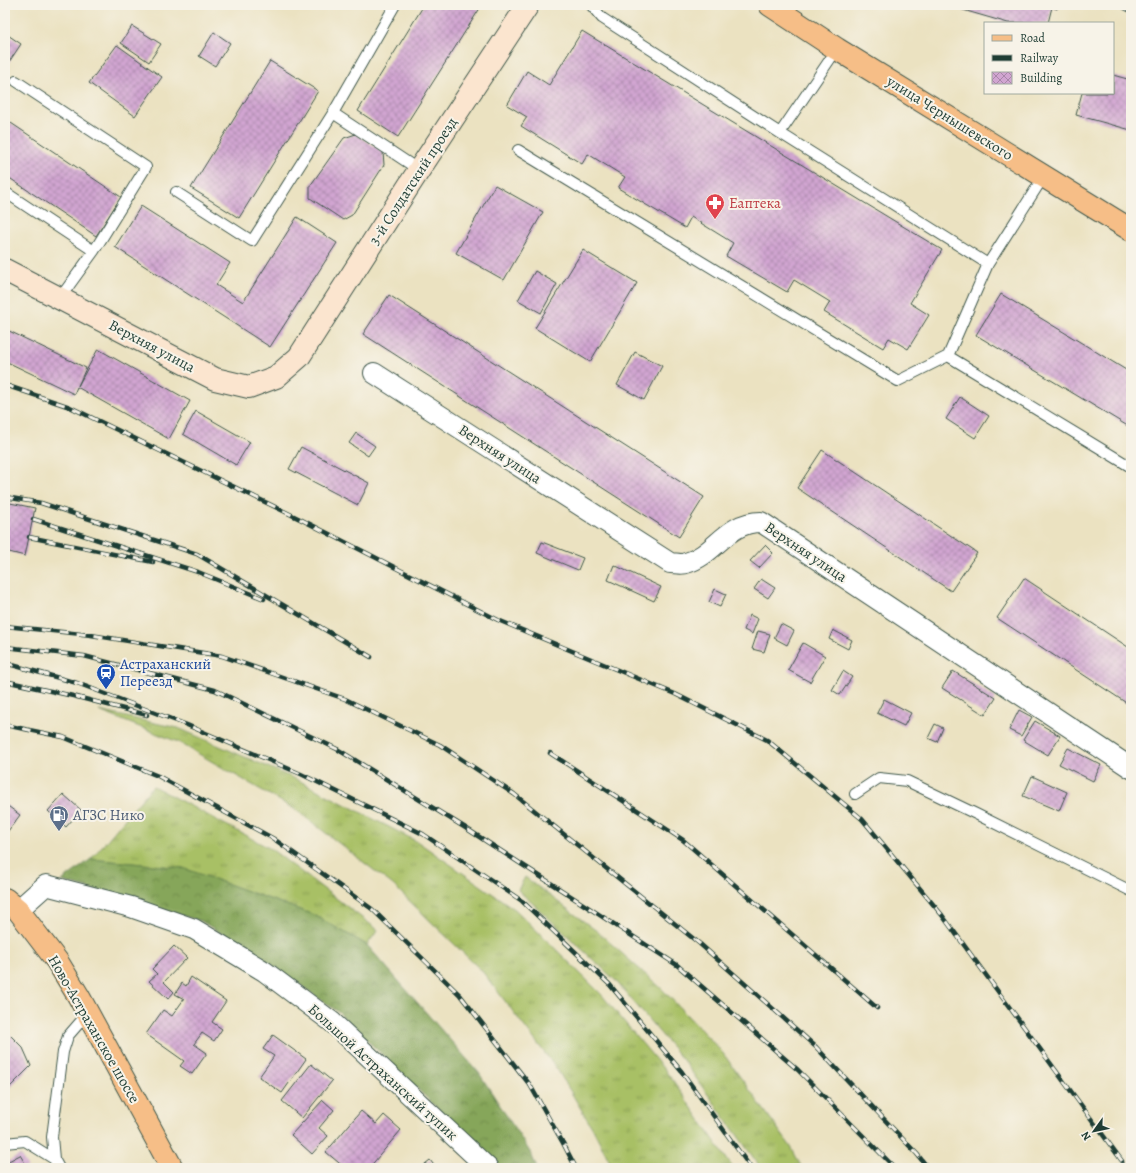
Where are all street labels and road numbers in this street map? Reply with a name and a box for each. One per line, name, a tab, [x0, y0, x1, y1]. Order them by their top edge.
street label: улица Чернышевского	[882, 71, 1017, 165]
street label: 3-й Солдатский проезд	[364, 113, 462, 249]
street label: Верхняя улица	[105, 315, 199, 377]
street label: Верхняя улица	[455, 420, 545, 488]
street label: Верхняя улица	[761, 517, 851, 587]
street label: Ново-Астраханское шоссе	[43, 951, 145, 1107]
street label: Большой Астраханский тупик	[304, 999, 462, 1145]

